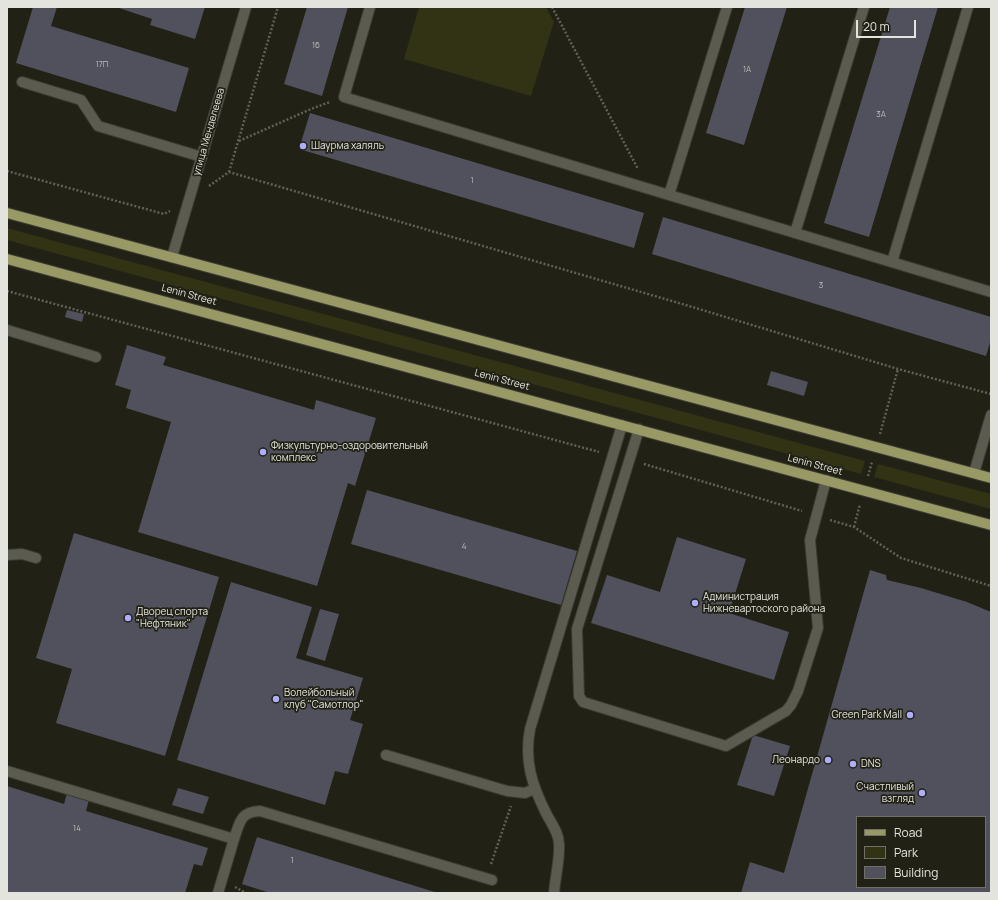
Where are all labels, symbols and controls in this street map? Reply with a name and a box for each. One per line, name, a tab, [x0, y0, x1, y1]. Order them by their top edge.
scale bar	[858, 12, 918, 38]
text: 20 m	[863, 18, 890, 35]
house number: 16	[312, 41, 320, 51]
house number: 17П	[96, 60, 108, 70]
house number: 1А	[743, 65, 751, 75]
street label: улица Менделеева	[191, 87, 227, 177]
house number: 3А	[876, 110, 886, 120]
place label: Шаурма халяль	[311, 140, 384, 152]
marker: Шаурма халяль	[298, 141, 308, 151]
house number: 1	[470, 176, 474, 186]
house number: 3	[819, 281, 823, 291]
street label: Lenin Street	[160, 282, 218, 308]
street label: Lenin Street	[473, 367, 531, 393]
place label: Физкультурно-оздоровительный комплекс	[271, 440, 428, 464]
marker: Физкультурно-оздоровительный комплекс	[258, 447, 268, 457]
street label: Lenin Street	[786, 452, 844, 478]
house number: 4	[462, 542, 466, 552]
place label: Администрация Нижневартоского района	[703, 591, 825, 614]
marker: Администрация Нижневартоского района	[690, 598, 700, 608]
place label: Дворец спорта "Нефтяник"	[136, 606, 208, 630]
marker: Дворец спорта "Нефтяник"	[123, 613, 133, 623]
place label: Волейбольный клуб "Самотлор"	[284, 687, 364, 710]
marker: Волейбольный клуб "Самотлор"	[271, 694, 281, 704]
place label: Green Park Mall	[831, 709, 902, 721]
marker: Green Park Mall	[905, 710, 915, 720]
place label: Леонардо	[772, 754, 820, 766]
marker: Леонардо	[823, 755, 833, 765]
place label: DNS	[861, 758, 881, 770]
marker: DNS	[848, 759, 858, 769]
place label: Счастливый взгляд	[856, 781, 914, 804]
marker: Счастливый взгляд	[917, 788, 927, 798]
legend	[856, 816, 986, 888]
house number: 14	[73, 824, 81, 834]
text: Road	[894, 824, 922, 841]
text: Park	[894, 844, 918, 861]
house number: 1	[290, 856, 294, 866]
text: Building	[894, 864, 938, 881]

